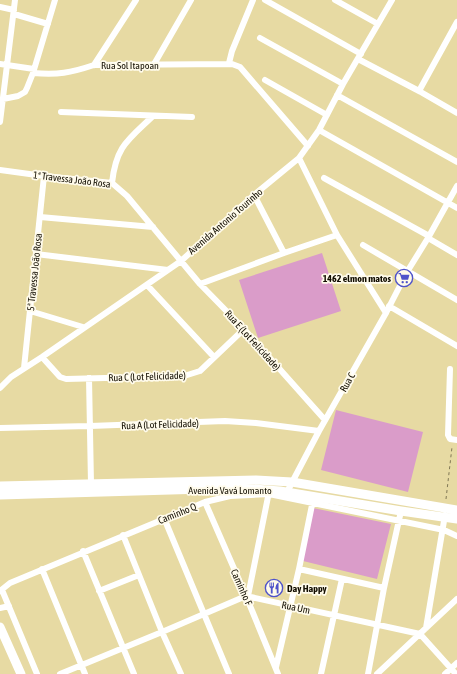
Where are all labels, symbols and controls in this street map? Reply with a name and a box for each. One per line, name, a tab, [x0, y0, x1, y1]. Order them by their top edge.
street label: Rua Sol Itapoan	[101, 60, 159, 71]
street label: 1ª Travessa João Rosa	[33, 169, 112, 190]
street label: Avenida Antonio Tourinho	[186, 186, 265, 257]
street label: 5ª Travessa João Rosa	[25, 232, 44, 311]
supermarket icon: 1462 elmon matos	[394, 268, 414, 288]
place label: 1462 elmon matos	[323, 273, 391, 284]
street label: Rua E (Lot Felicidade)	[223, 308, 283, 373]
street label: Rua C (Lot Felicidade)	[108, 370, 186, 383]
street label: Rua C	[338, 370, 358, 394]
street label: Rua A (Lot Felicidade)	[121, 418, 199, 431]
street label: Avenida Vavá Lomanto	[188, 485, 272, 496]
street label: Caminho Q	[156, 501, 198, 526]
street label: Caminho F	[229, 567, 254, 607]
restaurant icon: Day Happy	[264, 578, 284, 598]
place label: Day Happy	[287, 583, 328, 594]
street label: Rua Um	[281, 599, 311, 616]

